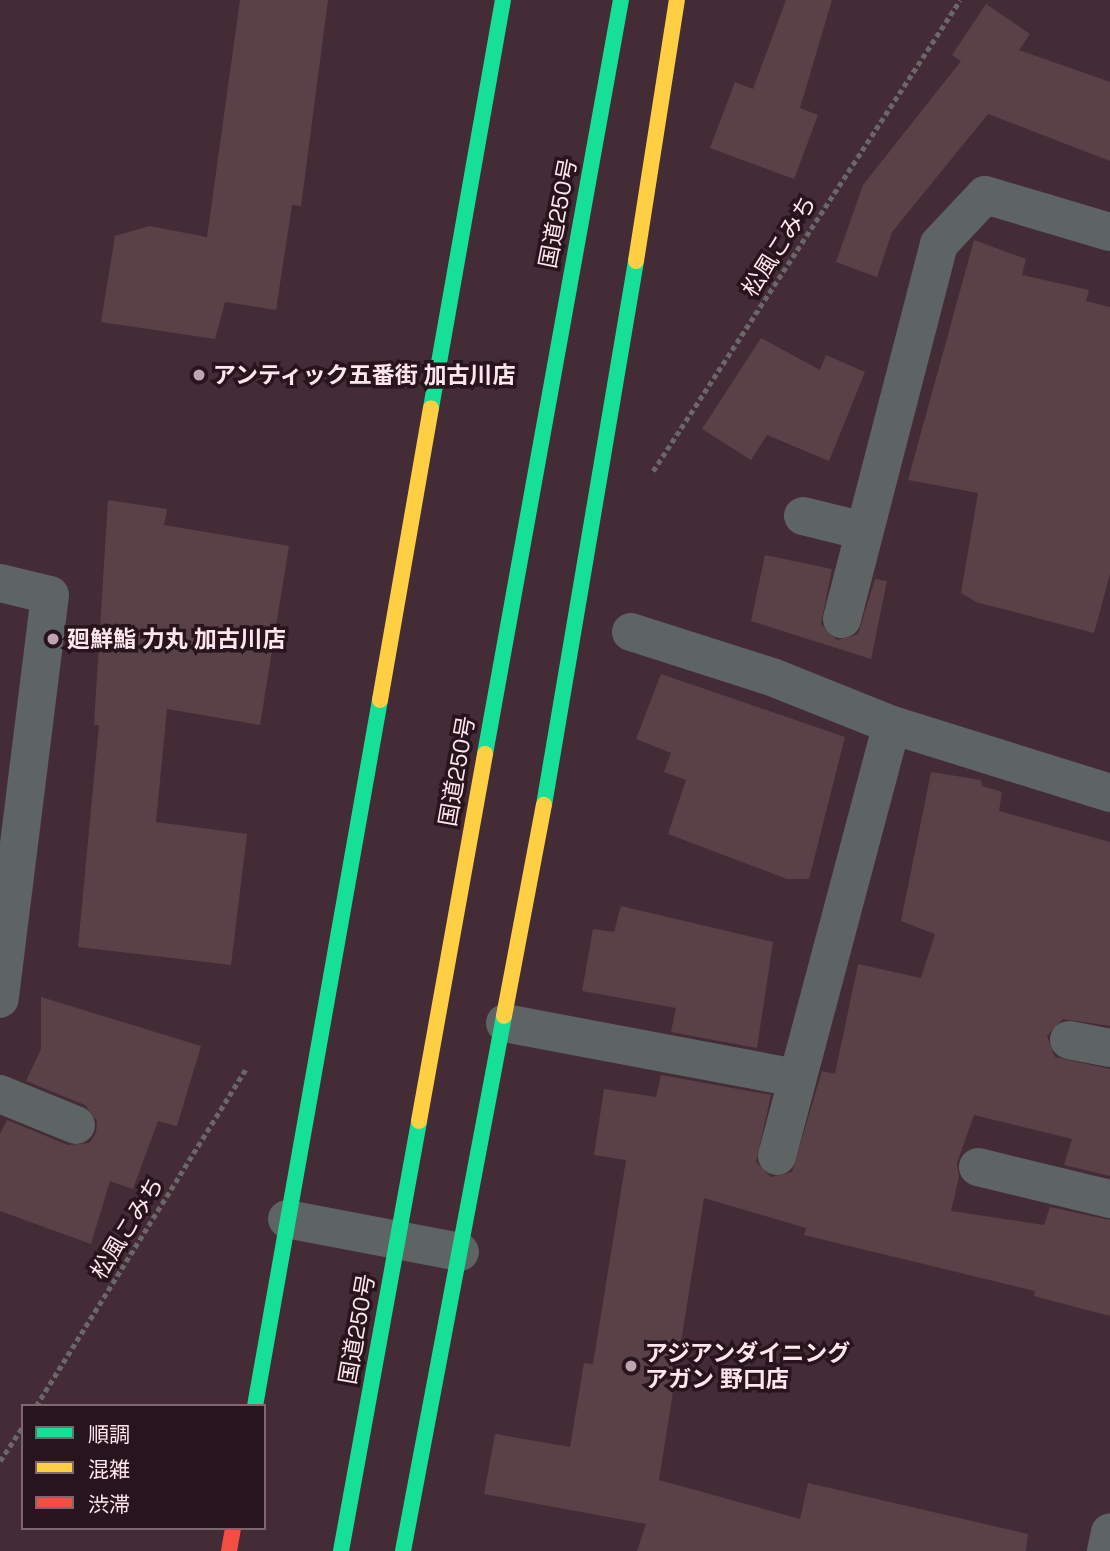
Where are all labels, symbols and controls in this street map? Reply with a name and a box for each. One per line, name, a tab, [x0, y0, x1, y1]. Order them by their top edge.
street label: 国道250号	[534, 156, 582, 270]
street label: 松風こみち	[736, 190, 822, 302]
place label: アンティック五番街 加古川店	[213, 361, 518, 389]
marker: アンティック五番街 加古川店	[191, 367, 207, 383]
place label: 廻鮮鮨 力丸 加古川店	[67, 625, 286, 653]
marker: 廻鮮鮨 力丸 加古川店	[45, 631, 61, 647]
street label: 国道250号	[434, 714, 480, 828]
street label: 松風こみち	[85, 1172, 169, 1284]
street label: 国道250号	[334, 1272, 380, 1386]
place label: アジアンダイニング アガン 野口店	[645, 1339, 852, 1393]
marker: アジアンダイニング アガン 野口店	[623, 1358, 639, 1374]
legend	[21, 1404, 266, 1530]
text: 順調	[88, 1421, 130, 1448]
text: 混雑	[88, 1456, 130, 1483]
text: 渋滞	[88, 1491, 130, 1518]

